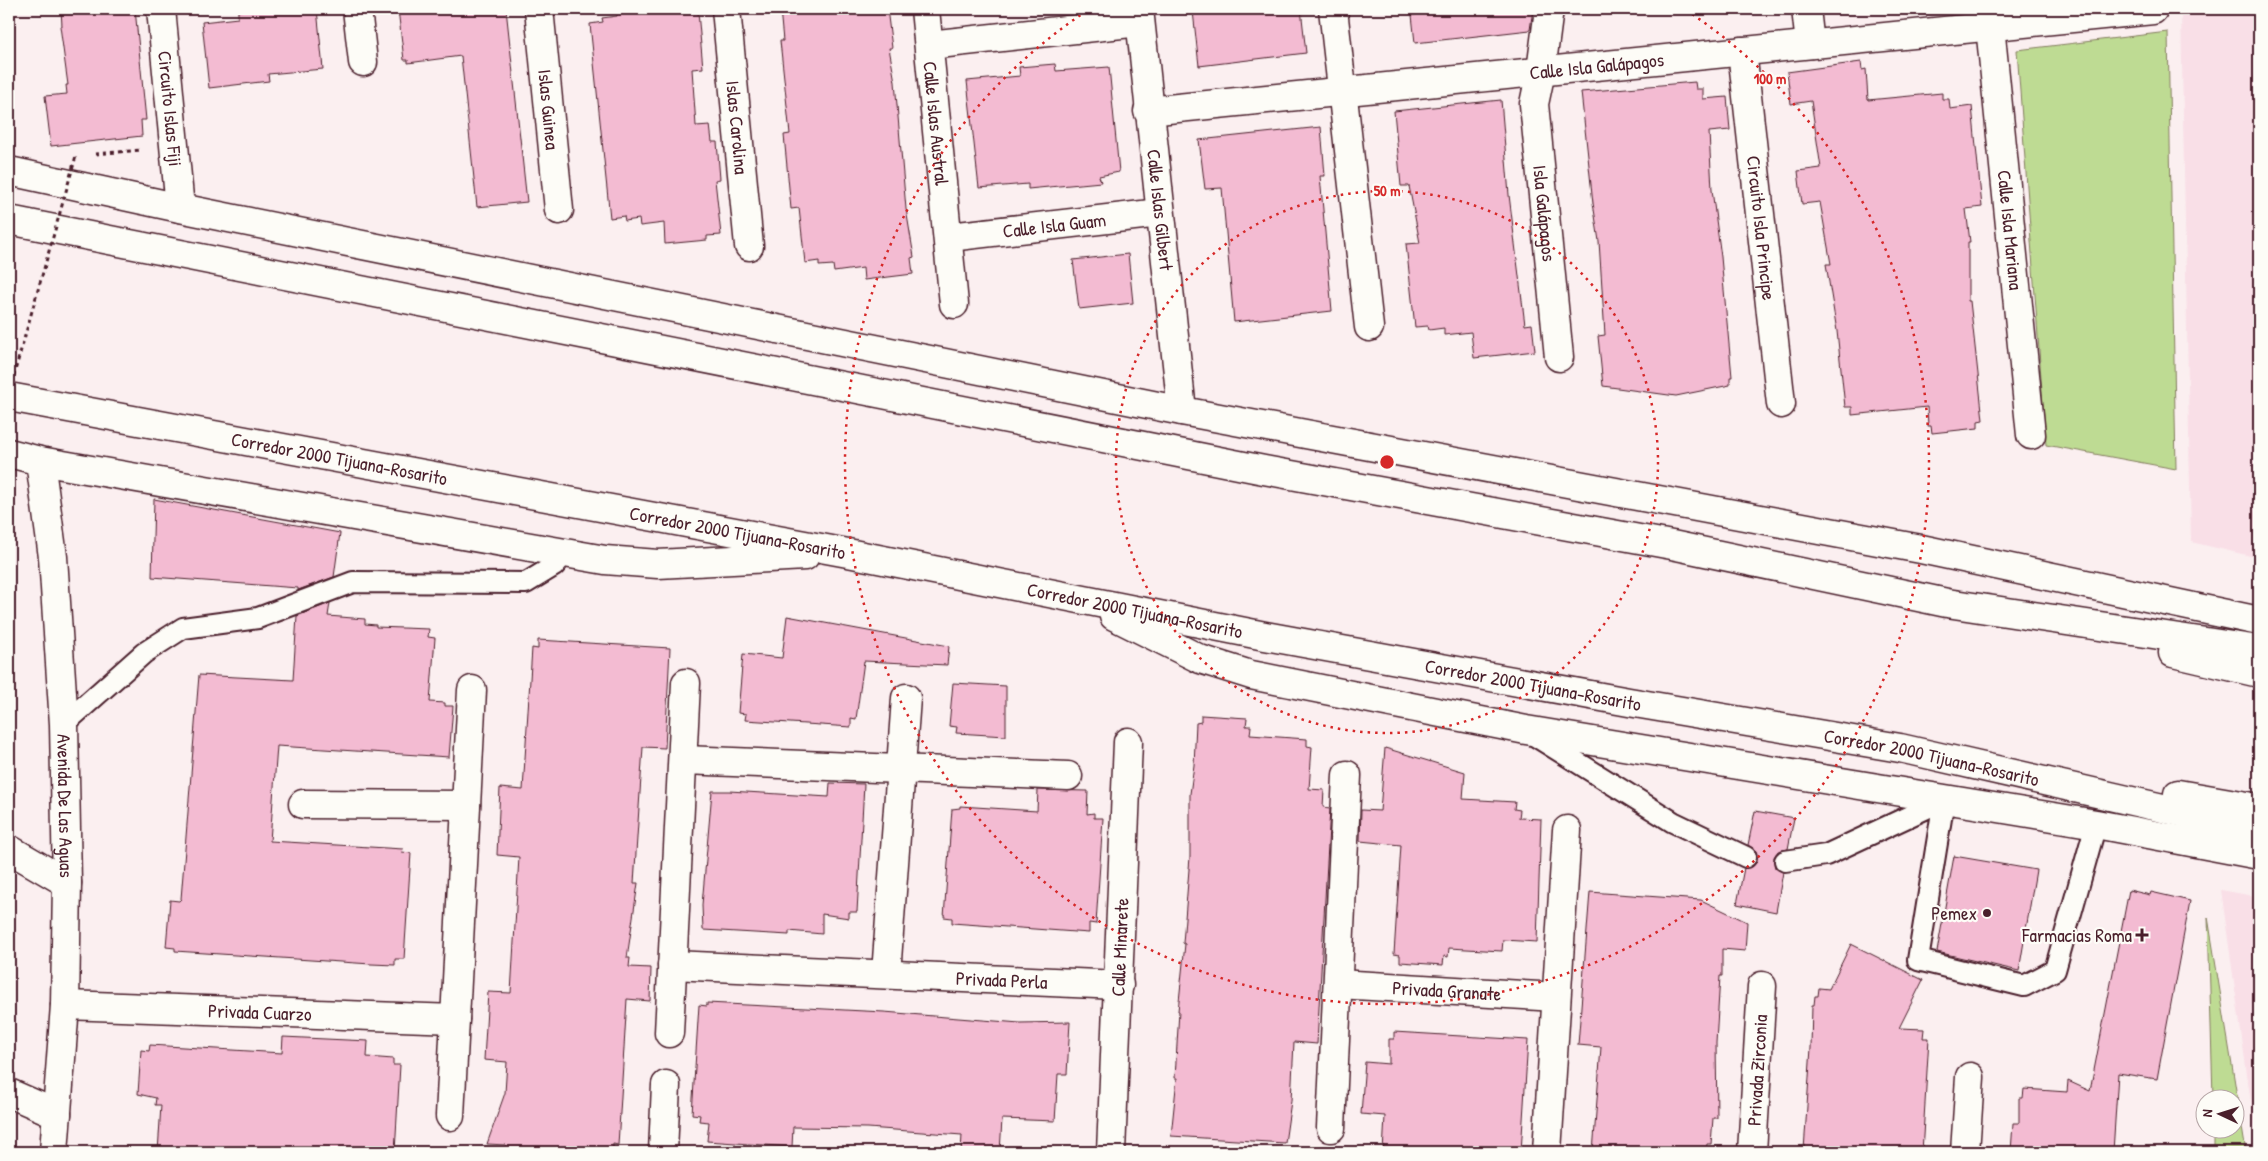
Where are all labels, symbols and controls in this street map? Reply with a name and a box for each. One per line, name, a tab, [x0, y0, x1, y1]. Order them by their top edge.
street label: Calle Isla Galápagos	[1528, 46, 1665, 86]
street label: Circuito Islas Fiji	[152, 50, 189, 168]
street label: Calle Islas Austral	[917, 60, 955, 188]
street label: Islas Guinea	[532, 68, 566, 151]
text: 100 m	[1754, 68, 1786, 89]
street label: Islas Carolina	[720, 79, 755, 176]
street label: Calle Islas Gilbert	[1141, 148, 1180, 272]
street label: Circuito Isla Principe	[1741, 154, 1782, 302]
street label: Isla Galápagos	[1527, 164, 1562, 263]
street label: Calle Isla Mariana	[1991, 169, 2029, 292]
text: 50 m	[1374, 180, 1400, 201]
street label: Calle Isla Guam	[1001, 206, 1107, 244]
street label: Corredor 2000 Tijuana-Rosarito	[229, 426, 450, 491]
centre of rings	[1378, 453, 1396, 471]
street label: Corredor 2000 Tijuana-Rosarito	[627, 500, 848, 565]
street label: Corredor 2000 Tijuana-Rosarito	[1025, 576, 1245, 644]
street label: Corredor 2000 Tijuana-Rosarito	[1423, 652, 1643, 717]
street label: Corredor 2000 Tijuana-Rosarito	[1822, 722, 2042, 792]
street label: Avenida De Las Aguas	[51, 734, 80, 878]
street label: Calle Minarete	[1104, 897, 1135, 997]
place label: Pemex	[1931, 900, 1977, 926]
marker: Pemex	[1981, 907, 1993, 919]
place label: Farmacias Roma	[2021, 922, 2133, 948]
marker: Farmacias Roma	[2136, 929, 2148, 941]
street label: Privada Perla	[955, 965, 1049, 995]
street label: Privada Granate	[1392, 974, 1502, 1007]
street label: Privada Cuarzo	[208, 997, 312, 1027]
street label: Privada Zirconia	[1741, 1013, 1773, 1127]
north arrow	[2196, 1088, 2246, 1138]
text: N	[2197, 1108, 2216, 1117]

